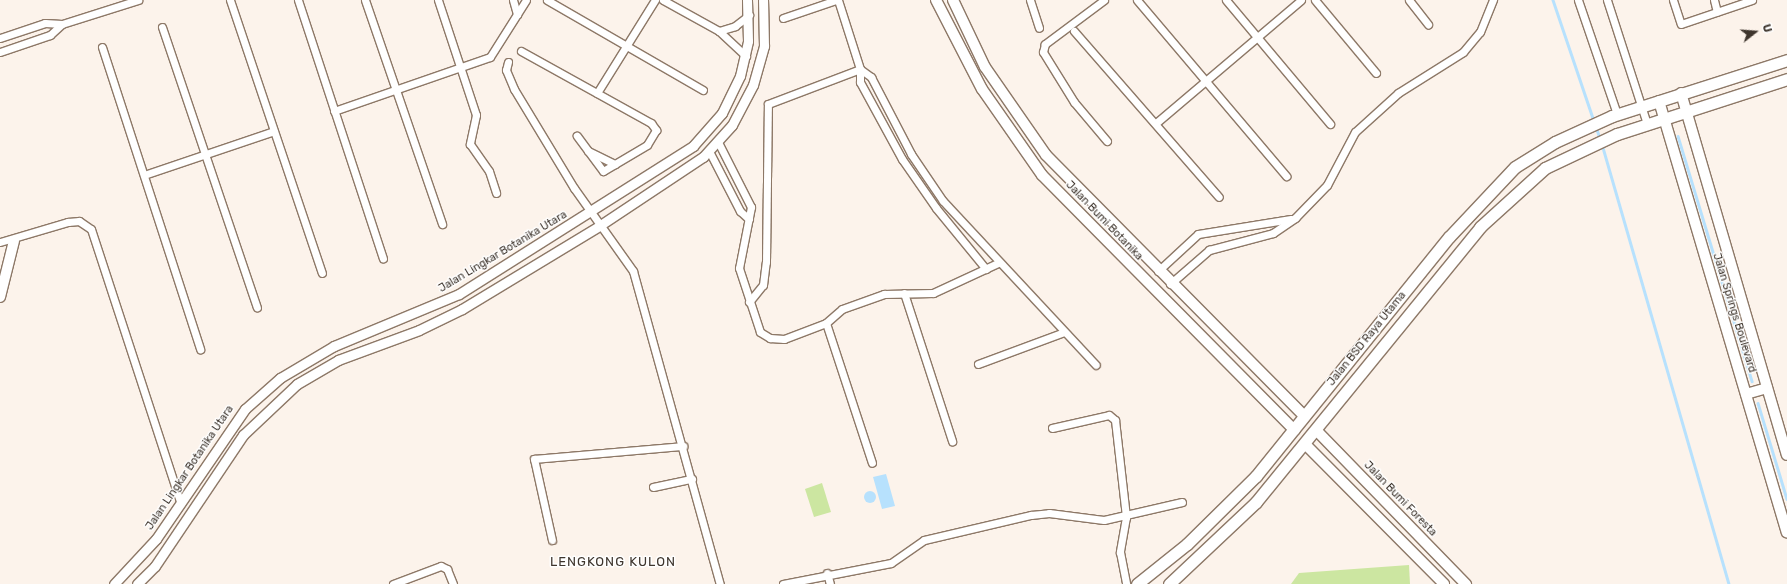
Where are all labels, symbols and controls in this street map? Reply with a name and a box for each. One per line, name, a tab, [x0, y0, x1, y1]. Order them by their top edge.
north arrow	[1735, 12, 1775, 52]
text: U	[1760, 23, 1774, 34]
street label: Jalan Bumi Botanika	[1063, 179, 1145, 263]
street label: Jalan Lingkar Botanika Utara	[436, 208, 570, 296]
street label: Jalan Springs Boulevard	[1710, 252, 1758, 374]
street label: Jalan BSD Raya Utama	[1325, 289, 1409, 389]
street label: Jalan Lingkar Botanika Utara	[143, 403, 237, 533]
street label: Jalan Bumi Foresta	[1361, 459, 1439, 539]
district label: LENGKONG KULON	[550, 554, 676, 570]

